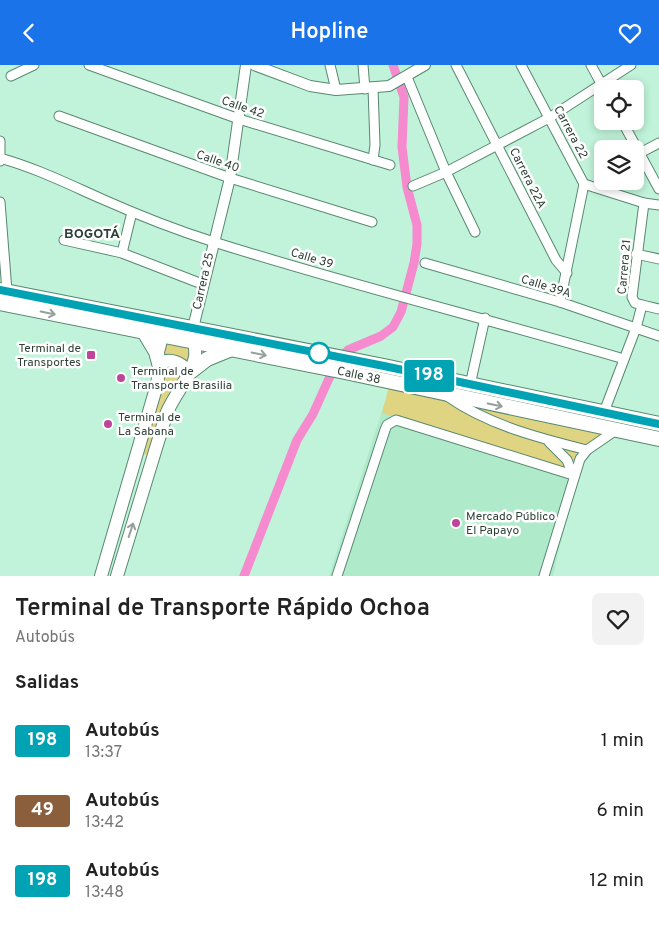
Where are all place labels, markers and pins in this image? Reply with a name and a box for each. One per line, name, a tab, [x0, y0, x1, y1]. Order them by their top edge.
place label: Terminal de Transportes	[17, 341, 81, 371]
unlabelled marker	[308, 342, 330, 364]
marker: Terminal de Transportes	[85, 349, 97, 361]
place label: Terminal de Transporte Brasilia	[131, 364, 232, 394]
marker: Terminal de Transporte Brasilia	[115, 372, 127, 384]
place label: Terminal de La Sabana	[118, 410, 181, 440]
marker: Terminal de La Sabana	[102, 418, 114, 430]
place label: Mercado Público El Papayo	[466, 509, 555, 539]
marker: Mercado Público El Papayo	[450, 517, 462, 529]

